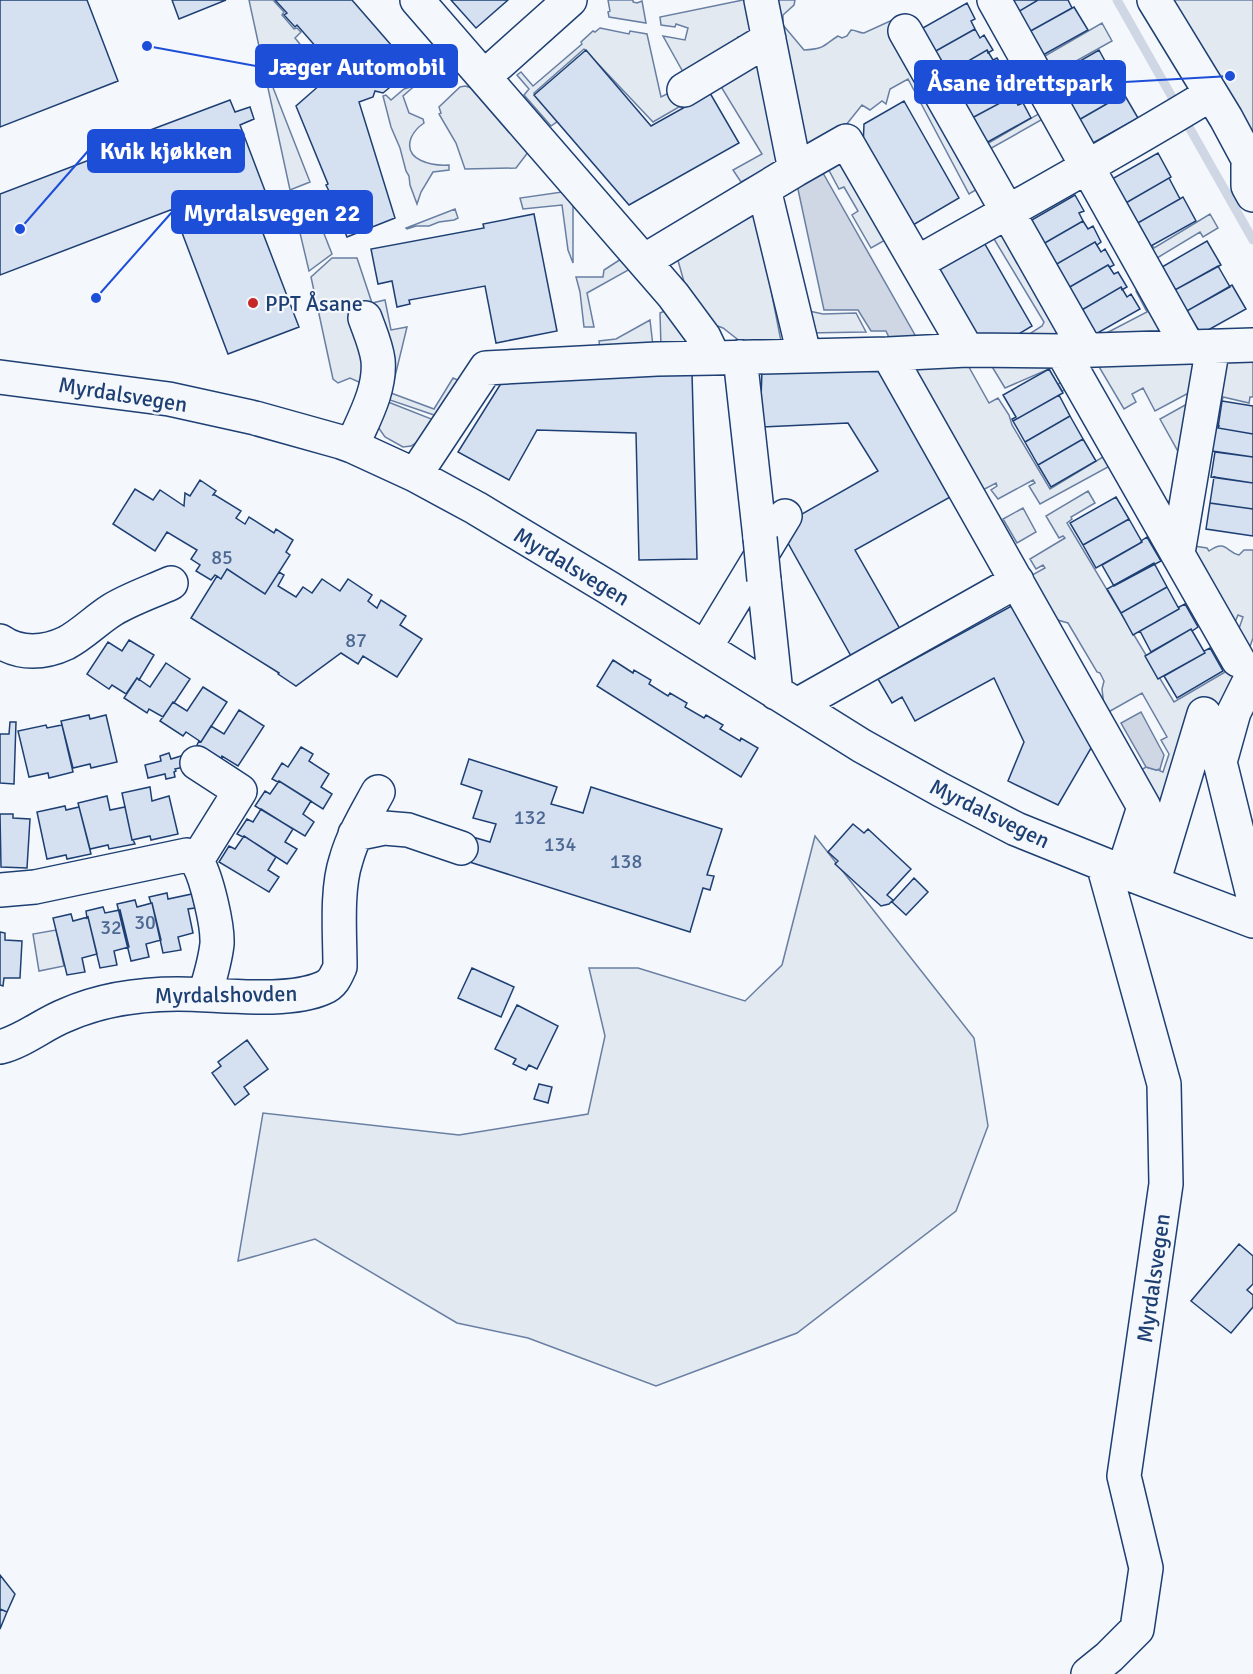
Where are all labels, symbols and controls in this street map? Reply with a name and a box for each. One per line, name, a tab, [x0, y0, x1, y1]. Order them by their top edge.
callout: Jæger Automobil	[256, 45, 457, 87]
text: Jæger Automobil	[268, 52, 446, 82]
callout: Åsane idrettspark	[915, 61, 1125, 103]
text: Åsane idrettspark	[927, 68, 1113, 98]
callout: Kvik kjøkken	[88, 130, 244, 172]
text: Kvik kjøkken	[100, 136, 232, 166]
callout: Myrdalsvegen 22	[172, 191, 372, 233]
text: Myrdalsvegen 22	[184, 198, 360, 228]
place label: PPT Åsane	[265, 290, 363, 317]
marker: PPT Åsane	[246, 296, 260, 310]
street label: Myrdalsvegen	[57, 371, 189, 418]
street label: Myrdalsvegen	[509, 521, 634, 612]
house number: 85	[211, 545, 233, 570]
house number: 87	[345, 628, 367, 653]
street label: Myrdalsvegen	[925, 773, 1054, 854]
house number: 132	[514, 805, 546, 830]
house number: 134	[544, 832, 576, 857]
house number: 138	[610, 849, 642, 874]
house number: 30	[134, 910, 156, 935]
house number: 32	[100, 915, 122, 940]
street label: Myrdalshovden	[154, 980, 298, 1009]
street label: Myrdalsvegen	[1131, 1212, 1176, 1344]

